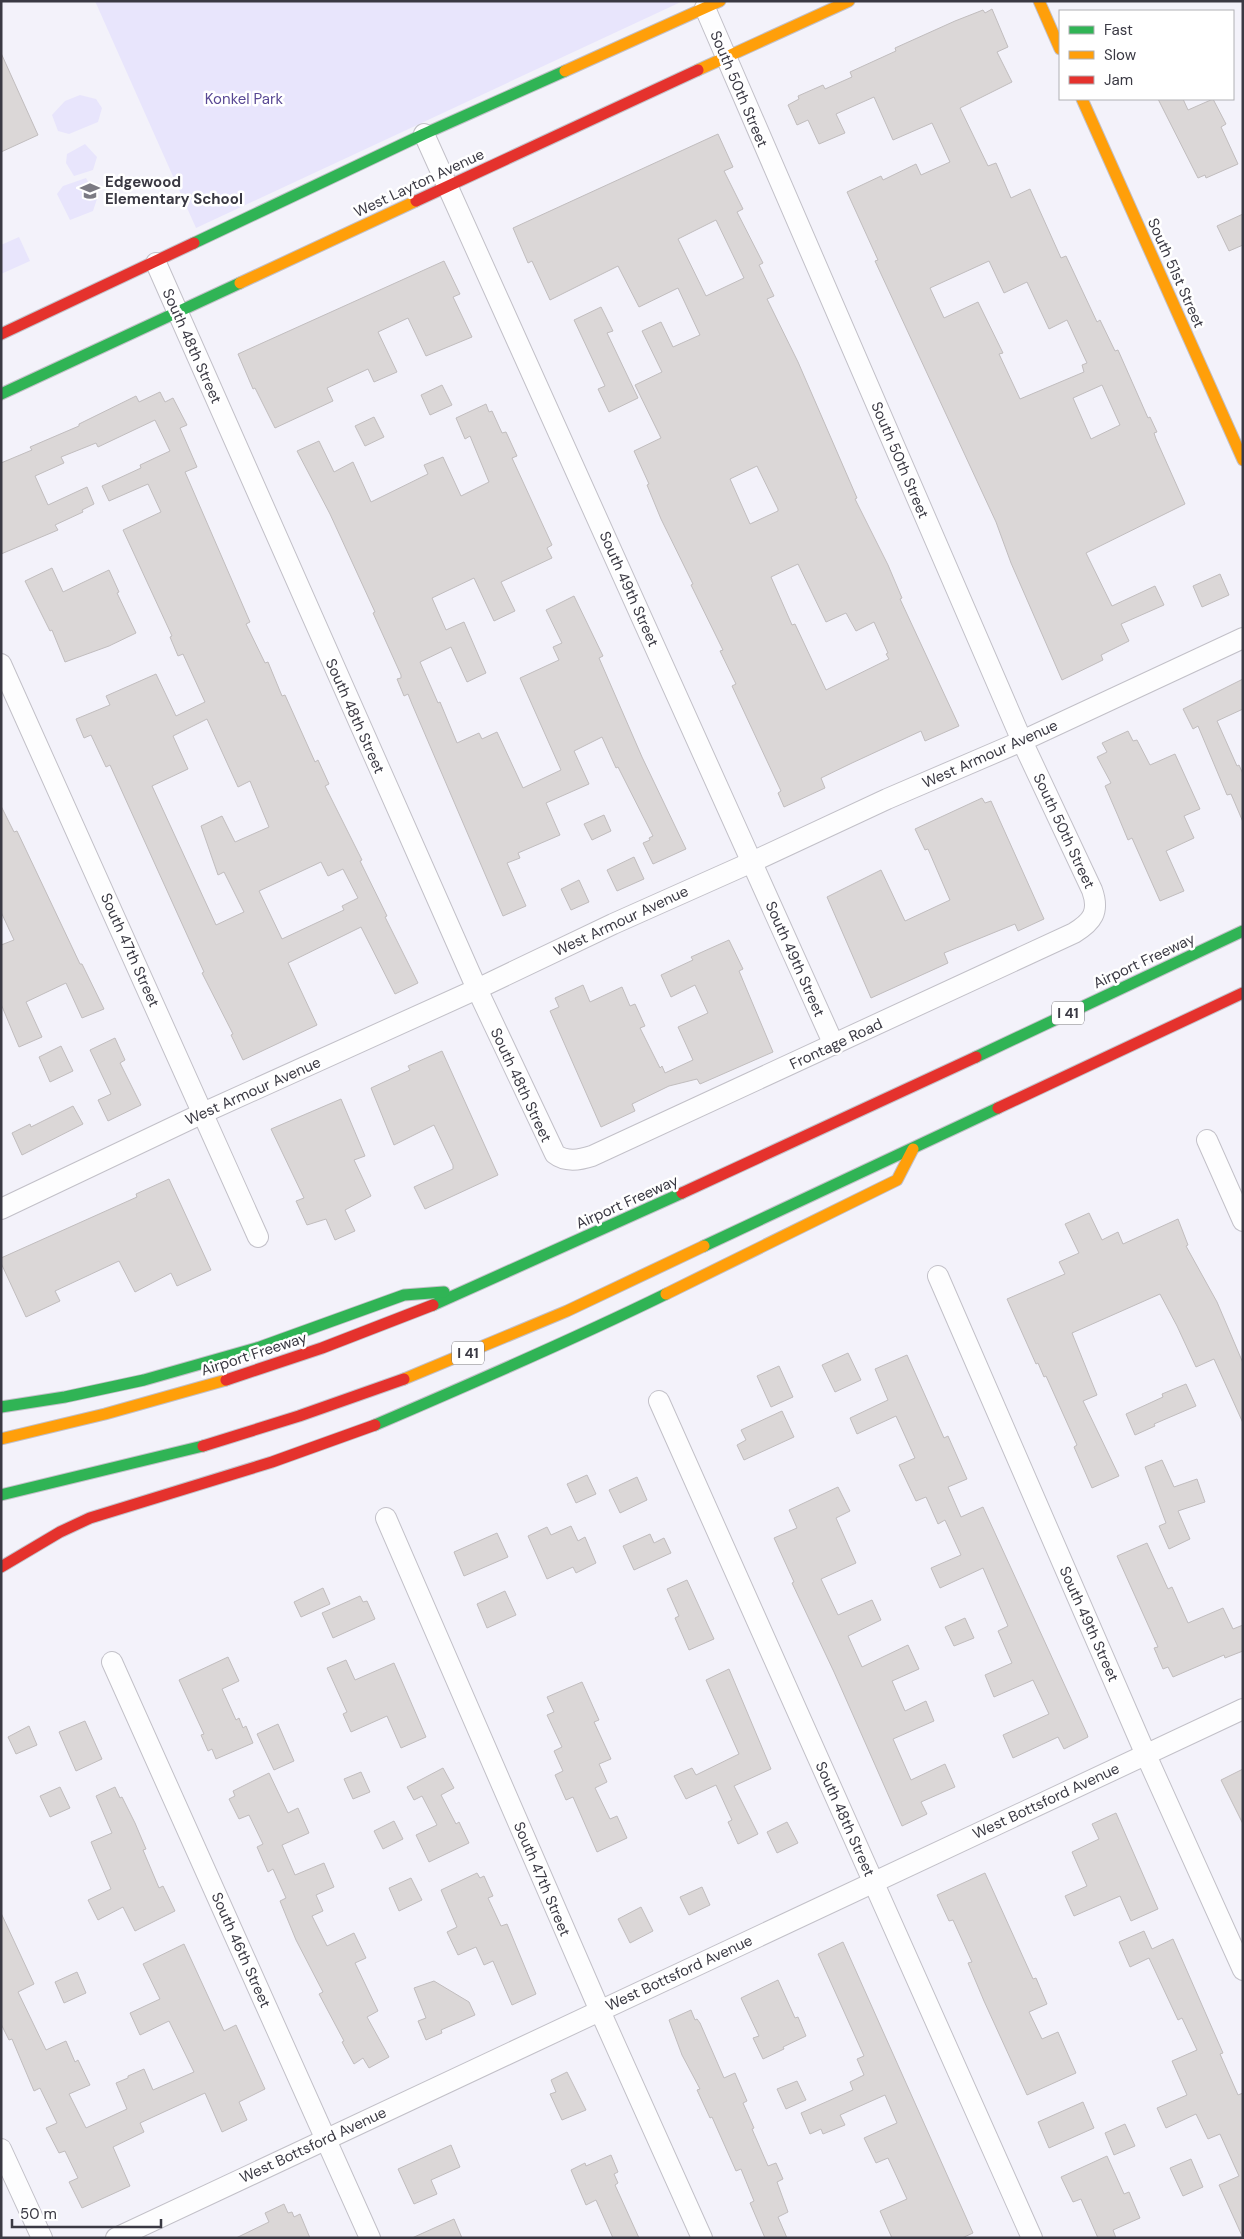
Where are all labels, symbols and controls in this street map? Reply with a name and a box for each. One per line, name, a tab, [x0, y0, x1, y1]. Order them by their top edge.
legend	[1059, 10, 1234, 100]
text: Fast	[1104, 20, 1133, 40]
street label: South 50th Street	[705, 28, 773, 151]
text: Slow	[1104, 45, 1137, 65]
text: Jam	[1104, 70, 1133, 90]
park label: Konkel Park	[205, 89, 284, 109]
street label: West Layton Avenue	[351, 144, 487, 222]
place label: Edgewood Elementary School	[105, 172, 243, 209]
school or university icon: Edgewood Elementary School	[79, 180, 101, 202]
street label: South 51st Street	[1143, 215, 1209, 331]
street label: South 48th Street	[158, 285, 226, 407]
street label: South 50th Street	[866, 399, 934, 522]
street label: South 49th Street	[595, 528, 663, 650]
street label: South 48th Street	[321, 655, 389, 777]
street label: West Armour Avenue	[919, 715, 1061, 793]
street label: South 50th Street	[1029, 770, 1100, 892]
street label: West Armour Avenue	[551, 881, 691, 961]
street label: South 47th Street	[96, 890, 164, 1010]
street label: South 49th Street	[761, 898, 829, 1020]
street label: Airport Freeway	[1090, 928, 1199, 993]
road number: I 41	[1052, 1001, 1084, 1024]
street label: Frontage Road	[786, 1014, 886, 1074]
street label: South 48th Street	[486, 1025, 556, 1145]
street label: West Armour Avenue	[182, 1052, 324, 1130]
street label: Airport Freeway	[573, 1170, 682, 1234]
street label: Airport Freeway	[198, 1327, 310, 1381]
road number: I 41	[452, 1342, 484, 1365]
street label: South 49th Street	[1055, 1563, 1123, 1685]
street label: South 48th Street	[811, 1758, 879, 1880]
street label: West Bottsford Avenue	[969, 1758, 1123, 1844]
street label: South 47th Street	[509, 1819, 575, 1940]
street label: South 46th Street	[207, 1889, 275, 2011]
street label: West Bottsford Avenue	[602, 1930, 756, 2016]
street label: West Bottsford Avenue	[236, 2102, 390, 2188]
scale bar	[12, 2196, 161, 2228]
text: 50 m	[20, 2204, 57, 2224]

